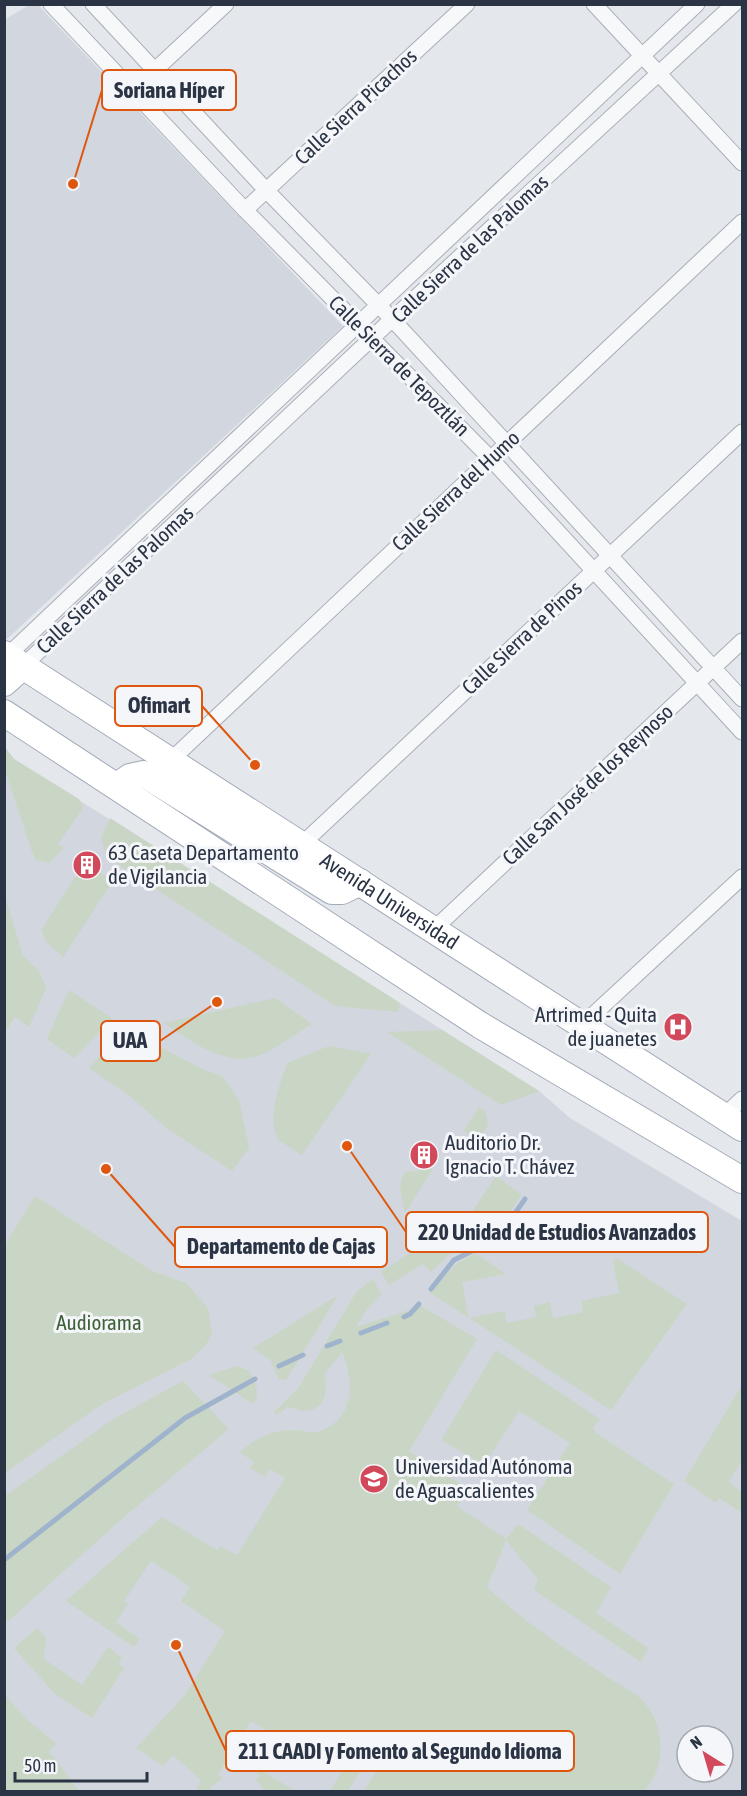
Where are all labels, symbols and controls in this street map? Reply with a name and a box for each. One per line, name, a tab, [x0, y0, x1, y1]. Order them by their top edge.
street label: Calle Sierra Picachos	[289, 44, 421, 169]
callout: Soriana Híper	[102, 70, 236, 110]
text: Soriana Híper	[114, 77, 225, 103]
street label: Calle Sierra de las Palomas	[386, 169, 553, 327]
street label: Calle Sierra de Tepoztlán	[324, 290, 475, 441]
street label: Calle Sierra del Humo	[387, 425, 524, 556]
street label: Calle Sierra de las Palomas	[31, 500, 198, 658]
street label: Calle Sierra de Pinos	[456, 576, 586, 699]
callout: Ofimart	[115, 686, 202, 726]
text: Ofimart	[128, 692, 191, 718]
street label: Calle San José de los Reynoso	[497, 699, 678, 870]
place label: 63 Caseta Departamento de Vigilancia	[108, 840, 299, 888]
street label: Avenida Universidad	[316, 847, 464, 954]
building icon: 63 Caseta Departamento de Vigilancia	[71, 849, 103, 881]
place label: Artrimed - Quita de juanetes	[535, 1002, 657, 1050]
hospital icon: Artrimed - Quita de juanetes	[662, 1011, 694, 1043]
callout: UAA	[101, 1021, 160, 1061]
text: UAA	[113, 1027, 147, 1053]
place label: Auditorio Dr. Ignacio T. Chávez	[445, 1130, 575, 1178]
building icon: Auditorio Dr. Ignacio T. Chávez	[408, 1139, 440, 1171]
callout: 220 Unidad de Estudios Avanzados	[406, 1212, 708, 1252]
text: 220 Unidad de Estudios Avanzados	[418, 1219, 696, 1245]
callout: Departamento de Cajas	[175, 1227, 387, 1267]
text: Departamento de Cajas	[187, 1233, 375, 1259]
park label: Audiorama	[56, 1310, 142, 1334]
place label: Universidad Autónoma de Aguascalientes	[395, 1454, 572, 1502]
school or university icon: Universidad Autónoma de Aguascalientes	[358, 1463, 390, 1495]
north arrow	[675, 1724, 735, 1784]
callout: 211 CAADI y Fomento al Segundo Idioma	[226, 1731, 574, 1771]
text: N	[687, 1732, 705, 1752]
text: 211 CAADI y Fomento al Segundo Idioma	[238, 1738, 562, 1764]
scale bar	[15, 1745, 147, 1783]
text: 50 m	[24, 1755, 56, 1776]

